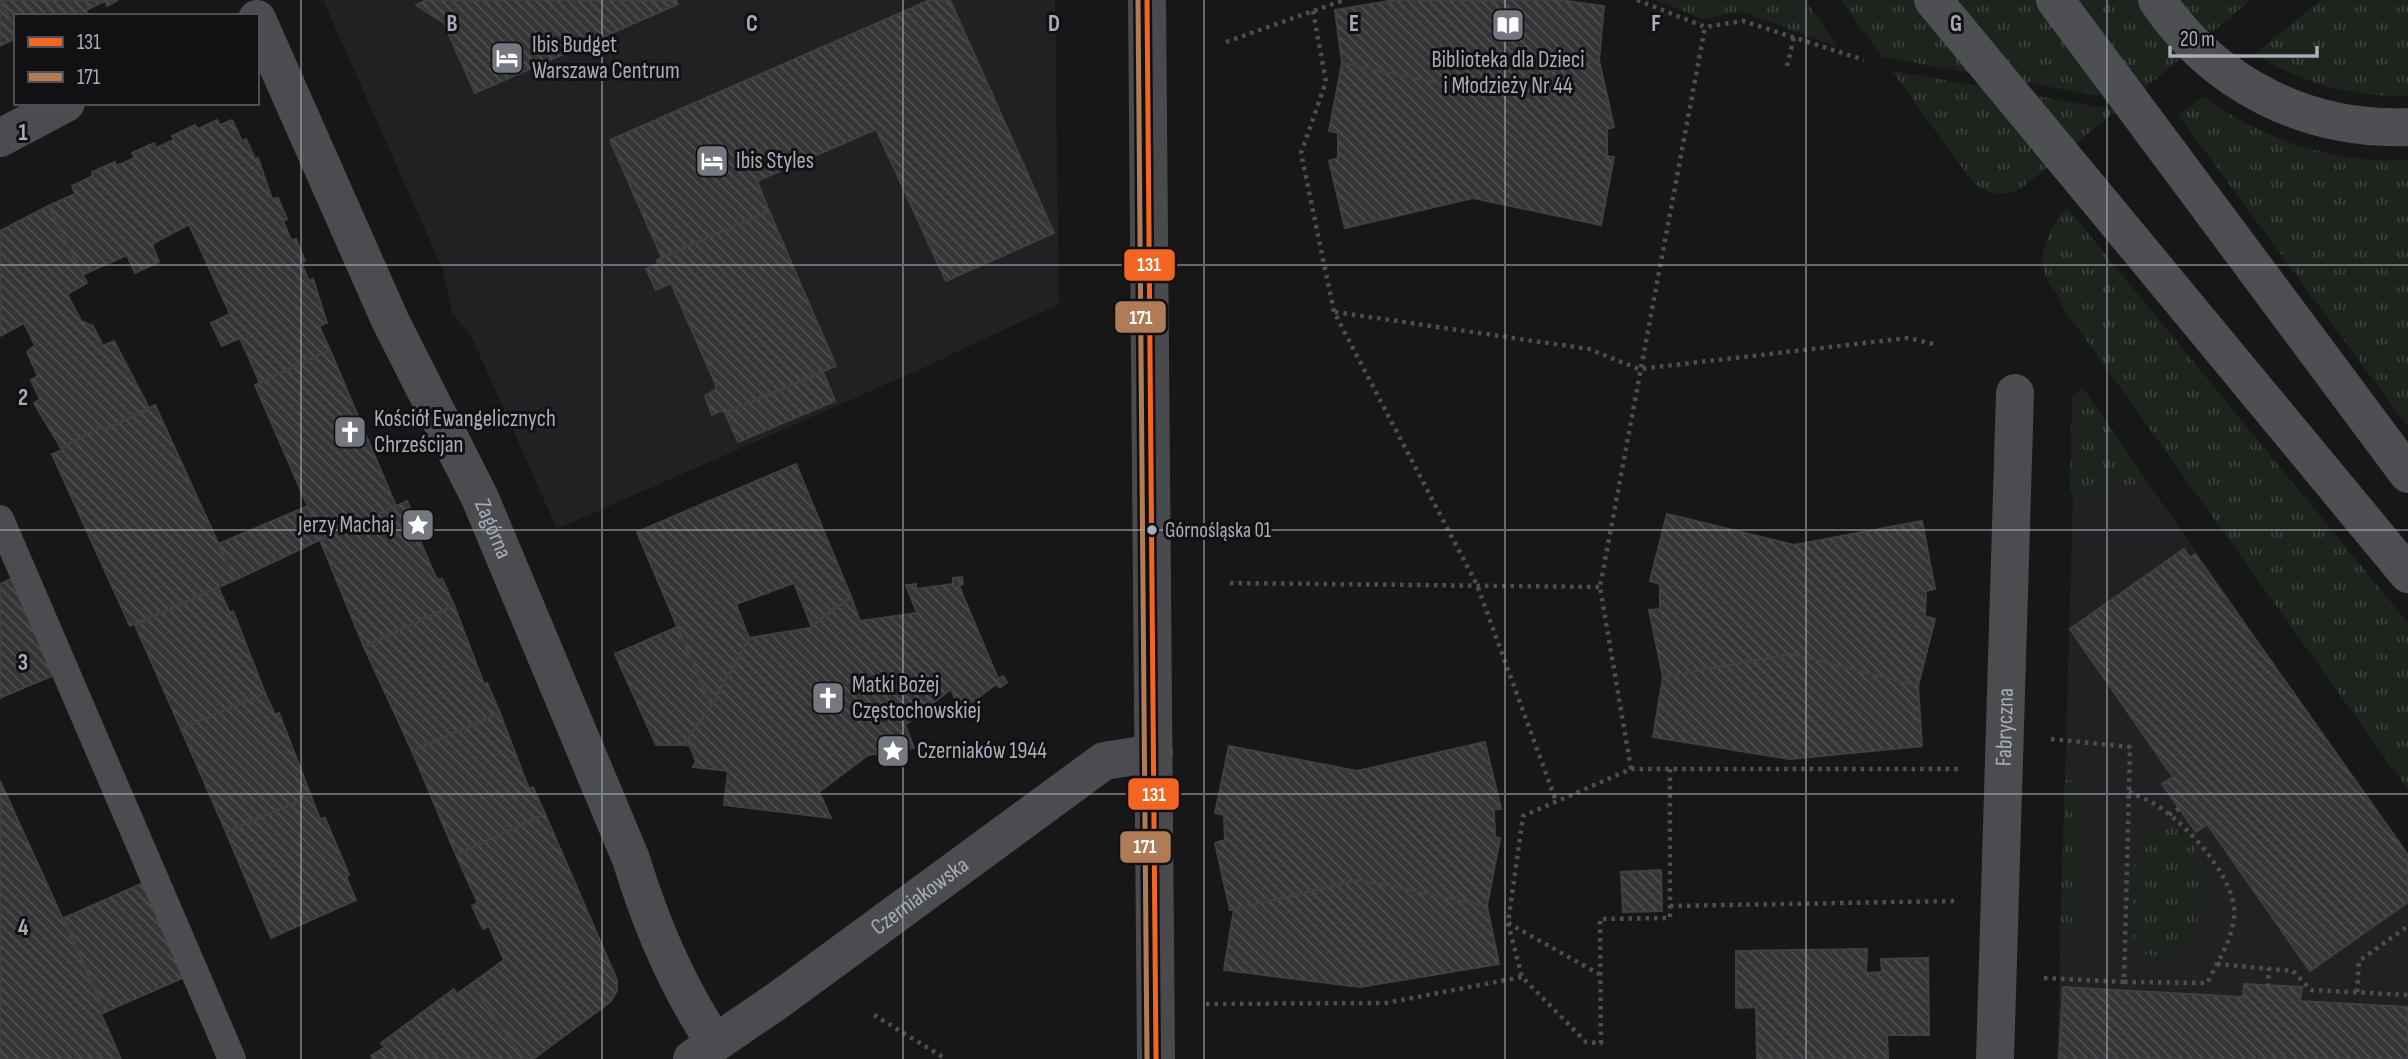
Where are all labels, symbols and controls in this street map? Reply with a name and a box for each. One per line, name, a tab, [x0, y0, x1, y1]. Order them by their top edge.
library icon: Biblioteka dla Dzieci i Młodzieży Nr 44	[1489, 6, 1527, 44]
text: B	[447, 10, 458, 38]
text: C	[746, 10, 758, 38]
text: D	[1048, 10, 1060, 38]
text: E	[1349, 10, 1359, 38]
text: F	[1651, 10, 1661, 38]
text: G	[1950, 10, 1962, 38]
legend	[14, 14, 259, 105]
scale bar	[2170, 14, 2317, 58]
text: 20 m	[2180, 27, 2215, 52]
text: 131	[77, 30, 101, 55]
place label: Ibis Budget Warszawa Centrum	[532, 31, 680, 85]
hotel icon: Ibis Budget Warszawa Centrum	[488, 39, 526, 77]
place label: Biblioteka dla Dzieci i Młodzieży Nr 44	[1432, 46, 1584, 100]
text: 171	[77, 65, 101, 90]
text: 1	[18, 119, 28, 147]
hotel icon: Ibis Styles	[693, 142, 731, 180]
place label: Ibis Styles	[736, 147, 814, 175]
line badge: 131	[1123, 248, 1176, 282]
text: 131	[1137, 254, 1161, 277]
line badge: 171	[1114, 300, 1167, 334]
text: 171	[1129, 307, 1153, 330]
text: 2	[18, 384, 28, 412]
place label: Kościół Ewangelicznych Chrześcijan	[374, 405, 556, 459]
church icon: Kościół Ewangelicznych Chrześcijan	[331, 413, 369, 451]
street label: Zagórna	[468, 495, 518, 563]
place icon: Jerzy Machaj	[399, 506, 437, 544]
place label: Jerzy Machaj	[297, 511, 394, 539]
place label: Górnośląska 01	[1165, 518, 1272, 543]
marker: Górnośląska 01	[1145, 523, 1159, 537]
text: 3	[18, 649, 28, 677]
place label: Matki Bożej Częstochowskiej	[852, 671, 981, 725]
church icon: Matki Bożej Częstochowskiej	[809, 679, 847, 717]
street label: Fabryczna	[1990, 688, 2020, 767]
place icon: Czerniaków 1944	[874, 732, 912, 770]
place label: Czerniaków 1944	[917, 737, 1047, 765]
line badge: 131	[1127, 777, 1180, 811]
text: 131	[1142, 784, 1166, 807]
line badge: 171	[1119, 830, 1172, 864]
text: 171	[1133, 836, 1157, 859]
street label: Czerniakowska	[865, 851, 974, 941]
text: 4	[18, 914, 29, 942]

